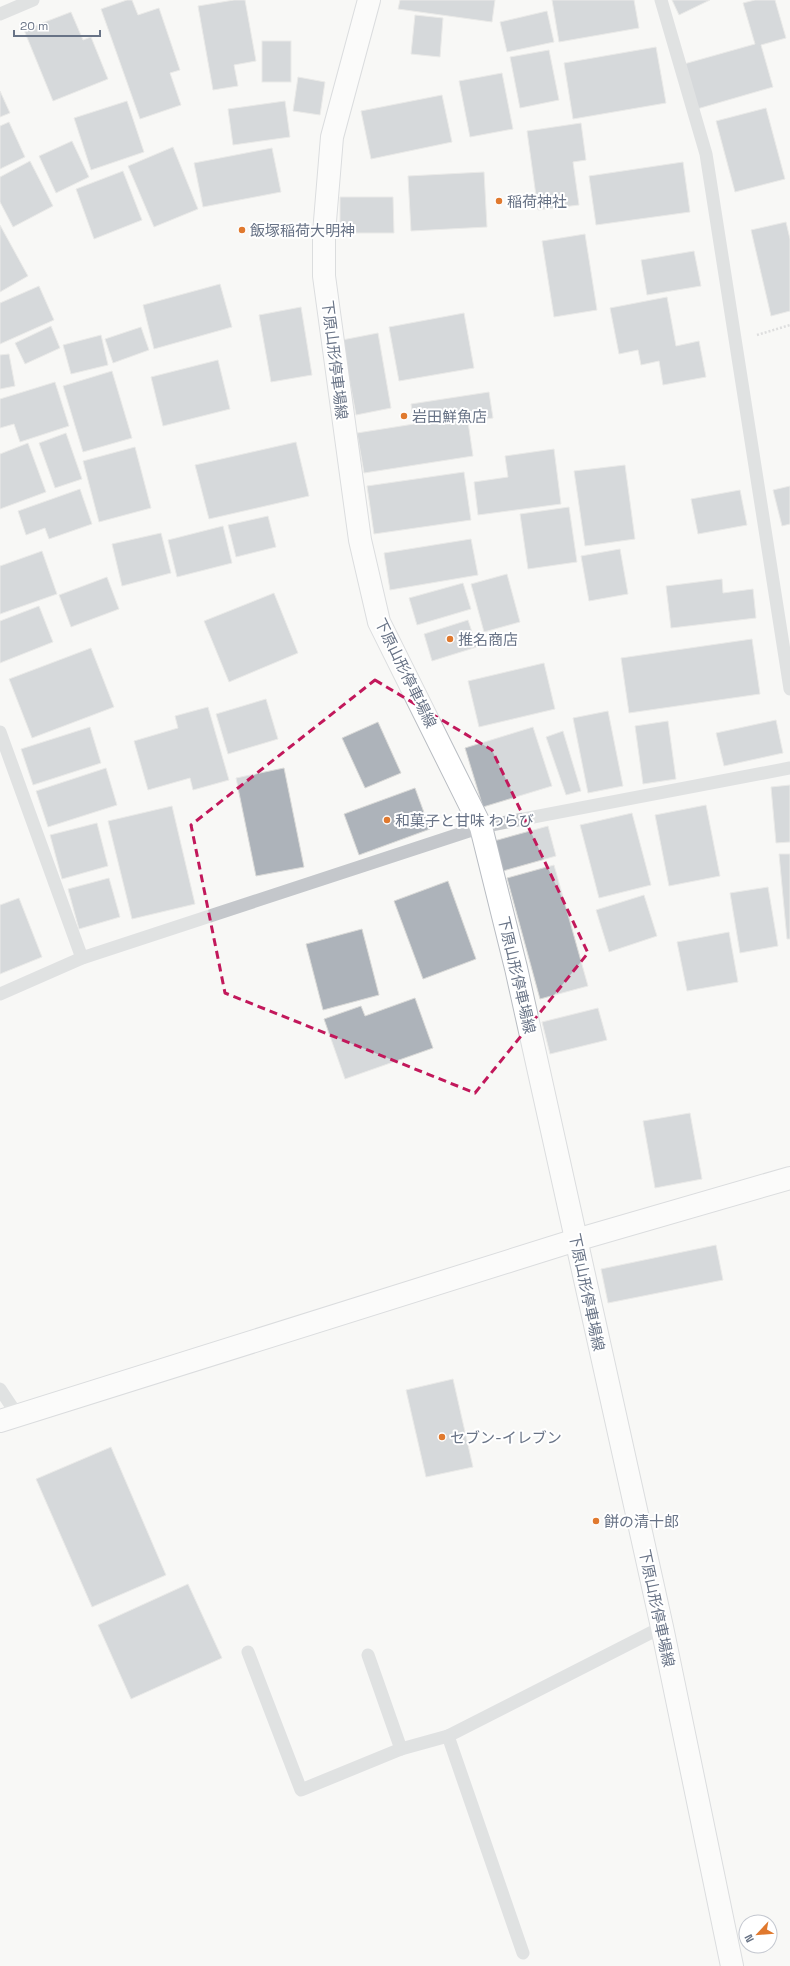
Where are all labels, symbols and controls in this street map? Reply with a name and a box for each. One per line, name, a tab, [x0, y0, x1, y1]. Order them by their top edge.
scale bar	[14, 12, 100, 38]
text: 20 m	[20, 18, 48, 34]
place label: 稲荷神社	[507, 192, 567, 211]
marker: 稲荷神社	[494, 196, 504, 206]
place label: 飯塚稲荷大明神	[250, 221, 355, 240]
marker: 飯塚稲荷大明神	[237, 225, 247, 235]
street label: 下原山形停車場線	[318, 299, 352, 421]
place label: 岩田鮮魚店	[412, 407, 487, 426]
marker: 岩田鮮魚店	[399, 411, 409, 421]
street label: 下原山形停車場線	[371, 615, 441, 731]
place label: 推名商店	[458, 630, 518, 649]
marker: 推名商店	[445, 634, 455, 644]
place label: 和菓子と甘味 わらび	[395, 811, 534, 830]
marker: 和菓子と甘味 わらび	[382, 815, 392, 825]
street label: 下原山形停車場線	[494, 914, 540, 1036]
street label: 下原山形停車場線	[565, 1231, 609, 1353]
place label: セブン-イレブン	[450, 1428, 562, 1447]
marker: セブン-イレブン	[437, 1432, 447, 1442]
place label: 餅の清十郎	[604, 1512, 679, 1531]
marker: 餅の清十郎	[591, 1516, 601, 1526]
street label: 下原山形停車場線	[635, 1547, 679, 1669]
north arrow	[738, 1914, 778, 1954]
text: N	[741, 1932, 757, 1945]

